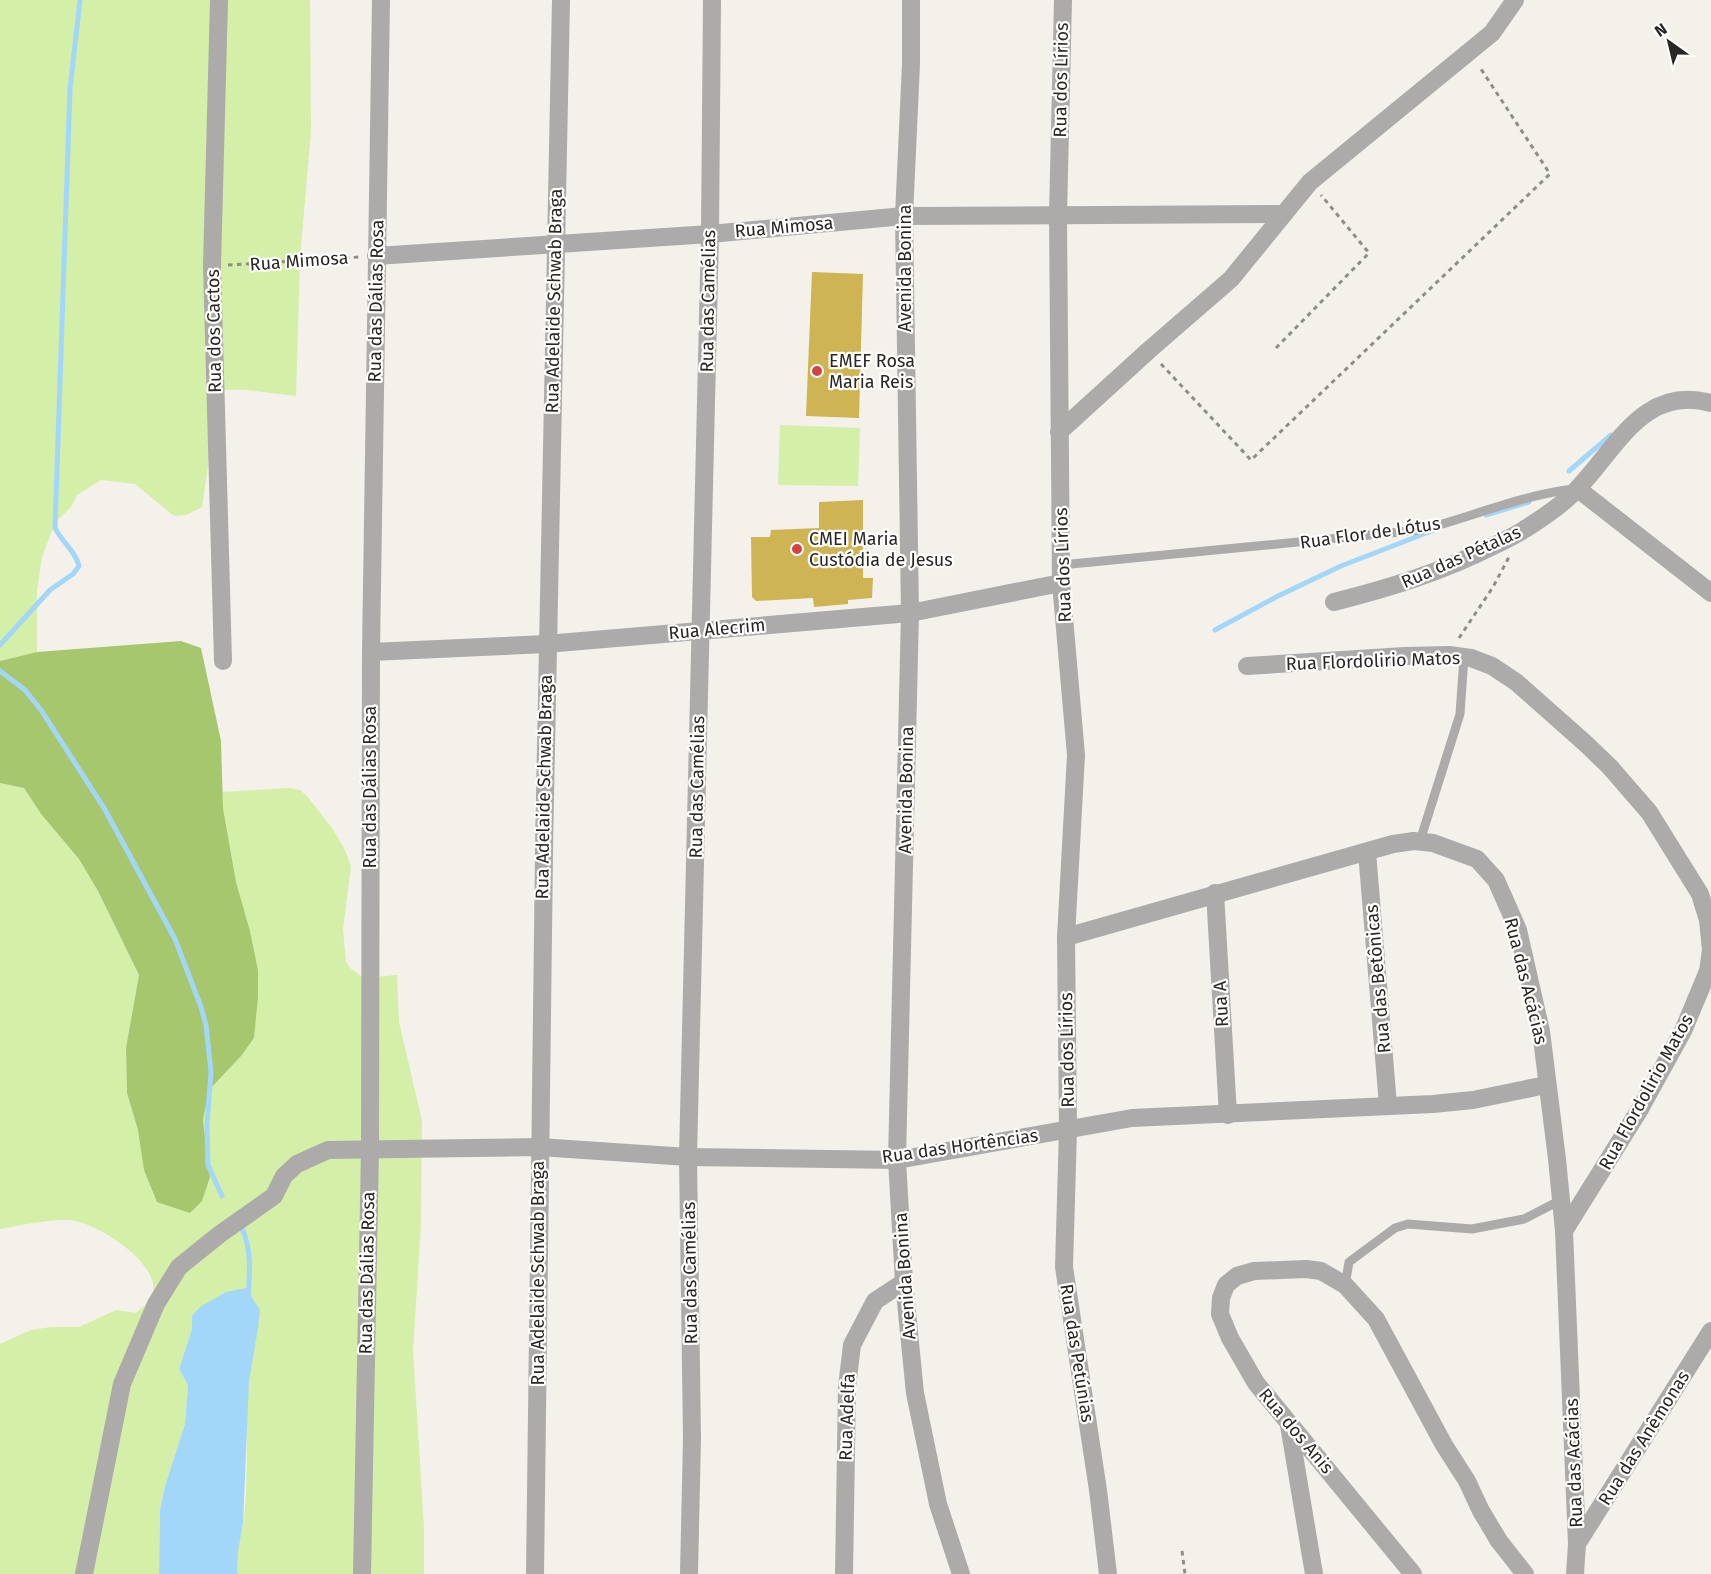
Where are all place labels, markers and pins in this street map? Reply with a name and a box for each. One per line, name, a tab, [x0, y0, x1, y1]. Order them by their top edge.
place label: EMEF Rosa Maria Reis	[829, 350, 915, 393]
marker: EMEF Rosa Maria Reis	[810, 364, 824, 378]
place label: CMEI Maria Custódia de Jesus	[809, 528, 953, 571]
marker: CMEI Maria Custódia de Jesus	[790, 542, 804, 556]

